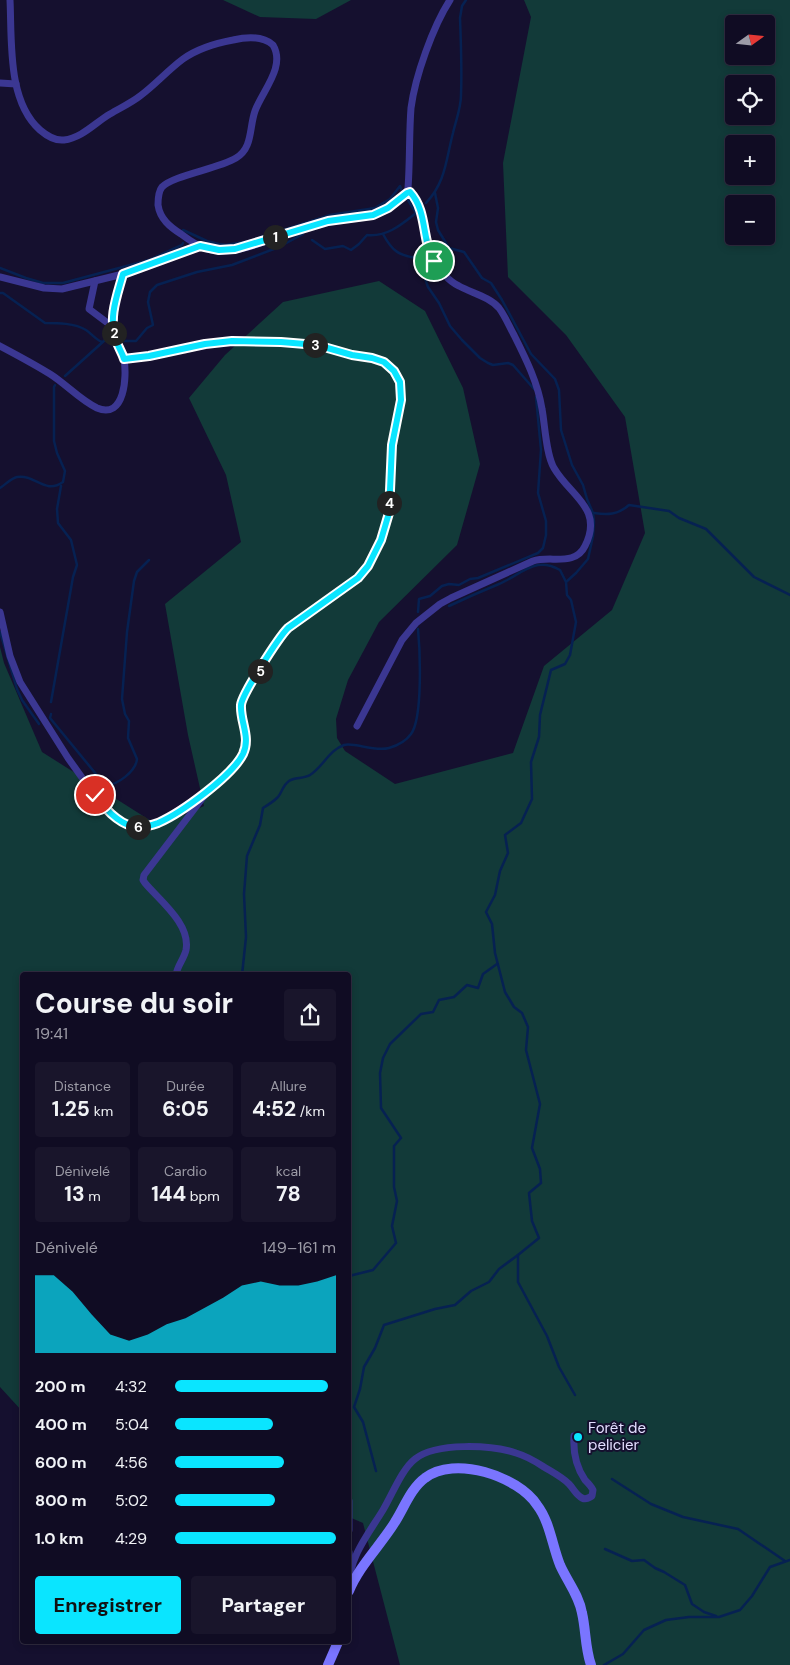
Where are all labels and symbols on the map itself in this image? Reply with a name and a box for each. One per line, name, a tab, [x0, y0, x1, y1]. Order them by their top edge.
north arrow	[725, 15, 775, 65]
pin: 1	[262, 224, 288, 250]
pin	[413, 240, 455, 282]
pin: 2	[102, 320, 126, 346]
pin: 3	[302, 332, 328, 358]
pin: 4	[376, 490, 402, 516]
pin: 5	[248, 658, 272, 684]
pin	[74, 774, 116, 816]
pin: 6	[126, 814, 150, 840]
place label: Forêt de pelicier	[588, 1418, 646, 1455]
marker: Forêt de pelicier	[572, 1431, 584, 1443]

